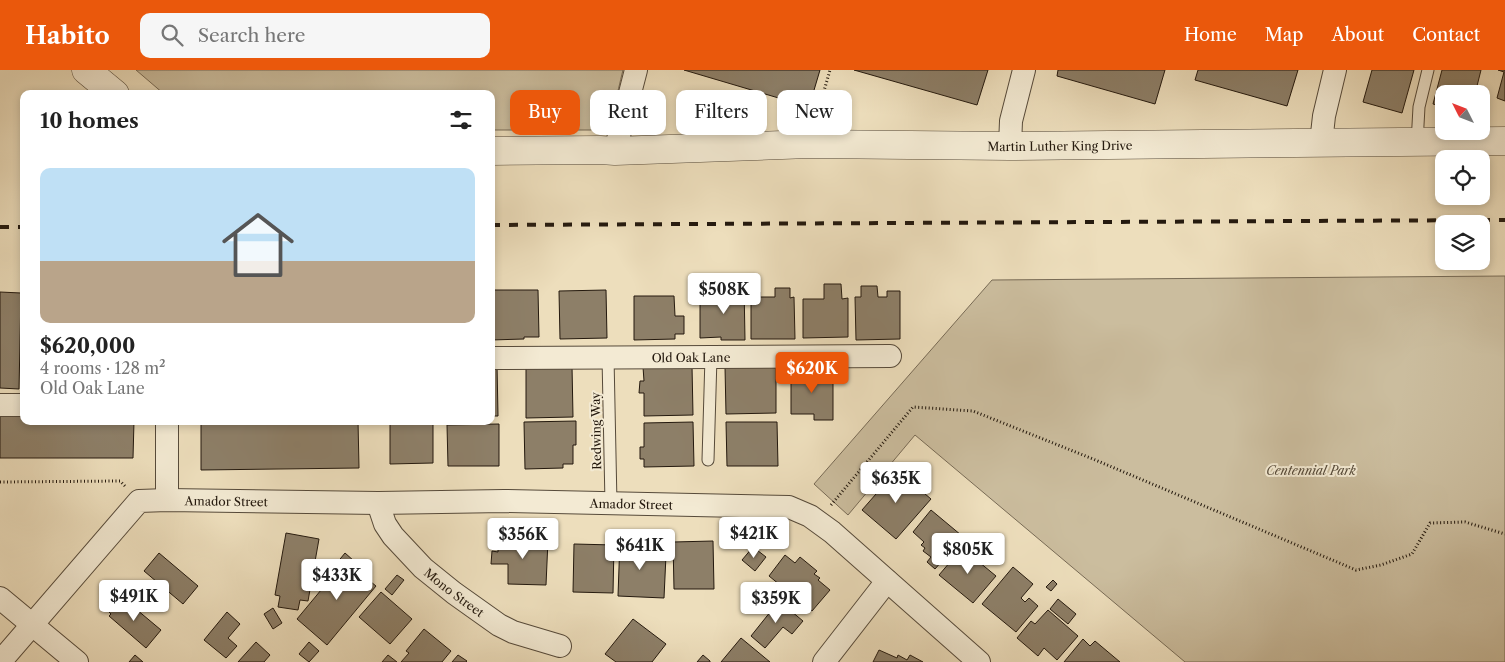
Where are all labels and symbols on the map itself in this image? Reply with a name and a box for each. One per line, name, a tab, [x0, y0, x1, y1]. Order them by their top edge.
north arrow	[1435, 85, 1490, 140]
street label: Martin Luther King Drive	[987, 137, 1133, 154]
pin: $508K	[689, 272, 759, 315]
street label: Old Oak Lane	[652, 349, 731, 365]
pin: $620K	[777, 352, 847, 394]
street label: Redwing Way	[588, 392, 604, 470]
pin: $635K	[861, 462, 931, 504]
park label: Centennial Park	[1266, 463, 1357, 478]
street label: Amador Street	[184, 493, 269, 509]
street label: Amador Street	[588, 495, 674, 512]
pin: $421K	[719, 516, 789, 559]
pin: $356K	[488, 518, 558, 560]
pin: $641K	[605, 528, 675, 571]
pin: $805K	[933, 532, 1003, 575]
pin: $433K	[302, 558, 372, 601]
street label: Mono Street	[421, 565, 488, 620]
pin: $491K	[99, 580, 169, 622]
pin: $359K	[741, 582, 811, 624]

